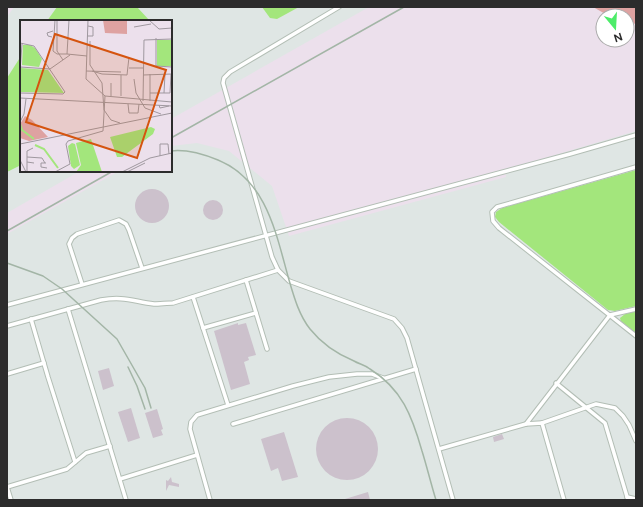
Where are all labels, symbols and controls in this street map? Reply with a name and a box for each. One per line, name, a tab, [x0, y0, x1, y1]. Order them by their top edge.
north arrow	[595, 8, 635, 48]
inset map	[20, 20, 172, 172]
text: N	[612, 30, 624, 45]

